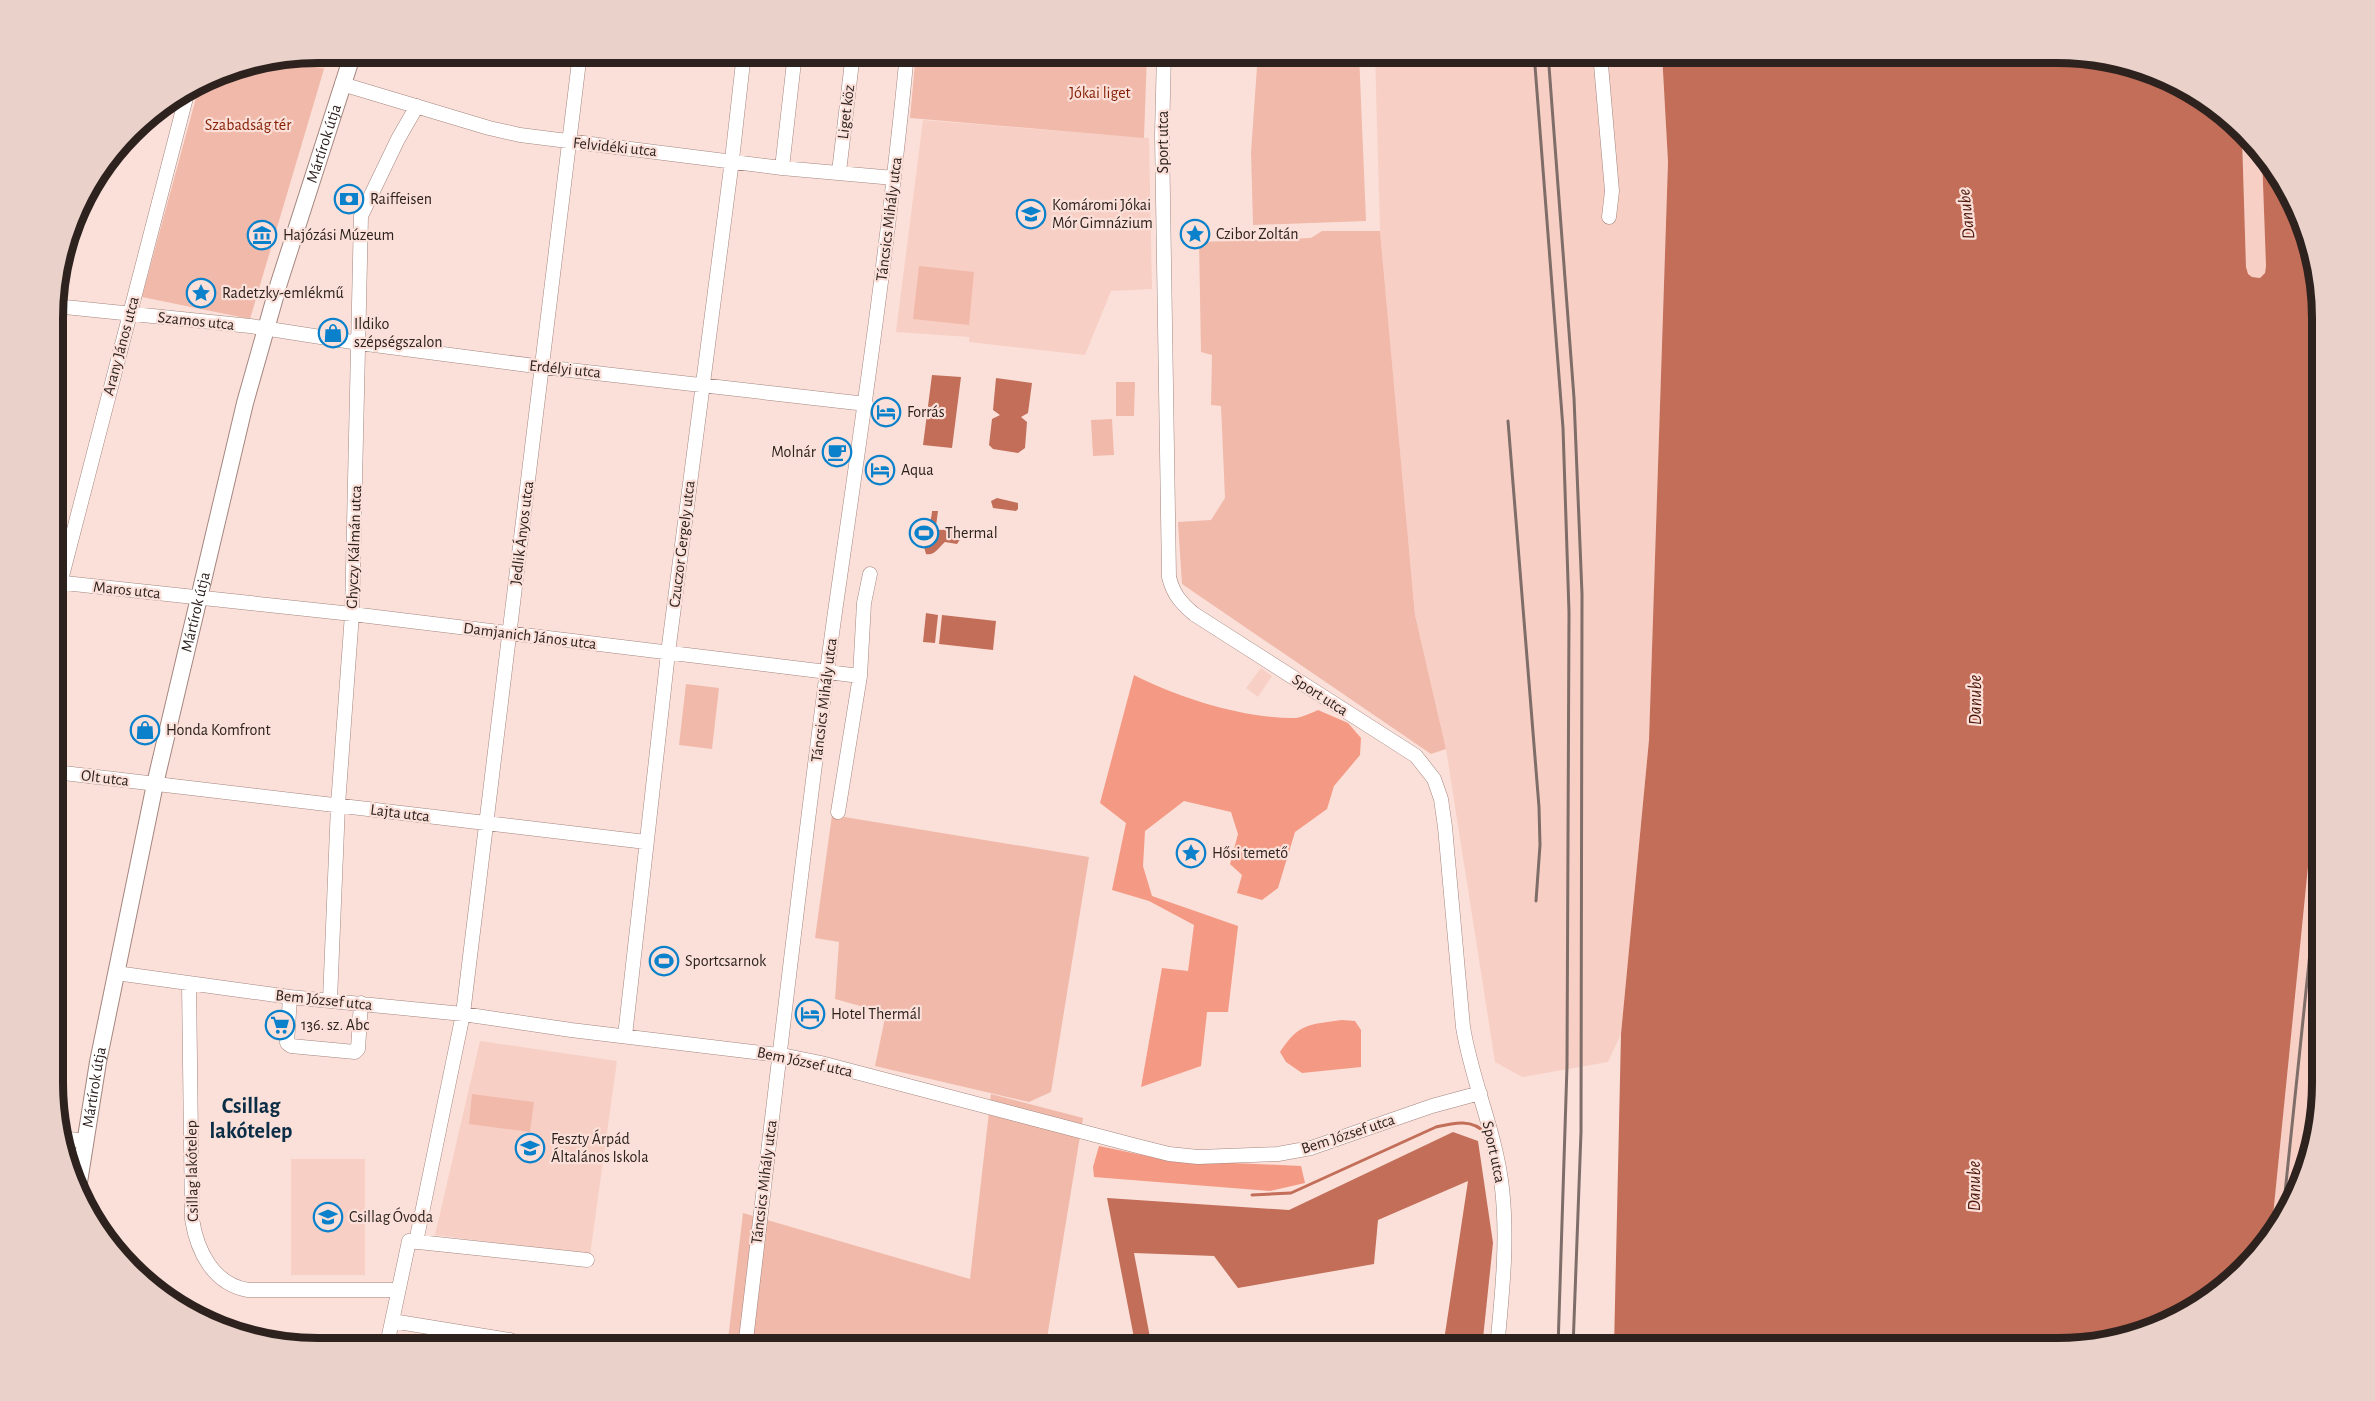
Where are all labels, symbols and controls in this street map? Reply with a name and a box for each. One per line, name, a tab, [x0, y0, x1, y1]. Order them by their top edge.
street label: Liget köz	[835, 83, 857, 140]
park label: Jókai liget	[1069, 85, 1131, 101]
street label: Mártírok útja	[304, 102, 344, 185]
street label: Sport utca	[1155, 111, 1171, 173]
park label: Szabadság tér	[205, 117, 292, 133]
street label: Felvidéki utca	[572, 135, 658, 159]
street label: Táncsics Mihály utca	[873, 156, 906, 282]
bank icon: Raiffeisen	[333, 183, 365, 215]
water label: Danube	[1955, 188, 1979, 240]
place label: Raiffeisen	[370, 191, 432, 207]
place label: Komáromi Jókai Mór Gimnázium	[1052, 197, 1153, 231]
school or university icon: Komáromi Jókai Mór Gimnázium	[1015, 198, 1047, 230]
place icon: Czibor Zoltán	[1179, 218, 1211, 250]
museum icon: Hajózási Múzeum	[246, 219, 278, 251]
place label: Czibor Zoltán	[1216, 226, 1299, 242]
place label: Hajózási Múzeum	[283, 227, 394, 244]
place icon: Radetzky-emlékmű	[185, 277, 217, 309]
place label: Radetzky-emlékmű	[222, 285, 344, 302]
street label: Arany János utca	[100, 295, 143, 397]
street label: Szamos utca	[157, 309, 235, 333]
place label: Ildiko szépségszalon	[354, 316, 443, 350]
shop icon: Ildiko szépségszalon	[317, 317, 349, 349]
street label: Erdélyi utca	[528, 357, 602, 382]
hotel icon: Forrás	[870, 396, 902, 428]
place label: Forrás	[907, 404, 945, 420]
cafe icon: Molnár	[821, 436, 853, 468]
place label: Molnár	[771, 444, 817, 460]
hotel icon: Aqua	[864, 454, 896, 486]
place label: Aqua	[901, 462, 934, 478]
street label: Jedlik Ányos utca	[506, 480, 537, 586]
street label: Czuczor Gergely utca	[666, 480, 699, 608]
street label: Ghyczy Kálmán utca	[344, 485, 365, 609]
sports icon: Thermal	[908, 517, 940, 549]
place label: Thermal	[945, 525, 998, 541]
street label: Mártírok útja	[178, 570, 213, 654]
street label: Maros utca	[92, 579, 162, 601]
street label: Damjanich János utca	[462, 620, 598, 653]
street label: Táncsics Mihály utca	[808, 637, 841, 763]
street label: Sport utca	[1289, 671, 1351, 719]
water label: Danube	[1967, 674, 1985, 725]
shop icon: Honda Komfront	[129, 714, 161, 746]
place label: Honda Komfront	[166, 722, 271, 738]
street label: Olt utca	[80, 767, 130, 789]
street label: Lajta utca	[369, 801, 431, 826]
place icon: Hősi temető	[1175, 837, 1207, 869]
place label: Hősi temető	[1212, 845, 1288, 861]
sports icon: Sportcsarnok	[648, 945, 680, 977]
place label: Sportcsarnok	[685, 953, 767, 969]
street label: Bem József utca	[275, 987, 373, 1013]
hotel icon: Hotel Thermál	[794, 998, 826, 1030]
place label: Hotel Thermál	[831, 1006, 921, 1022]
supermarket icon: 136. sz. Abc	[264, 1009, 296, 1041]
place label: 136. sz. Abc	[301, 1017, 369, 1033]
street label: Bem József utca	[756, 1044, 854, 1080]
street label: Mártírok útja	[80, 1045, 109, 1129]
district label: Csillag lakótelep	[210, 1095, 292, 1142]
street label: Bem József utca	[1299, 1111, 1397, 1157]
street label: Táncsics Mihály utca	[748, 1119, 781, 1245]
street label: Csillag lakótelep	[183, 1120, 201, 1222]
street label: Sport utca	[1480, 1120, 1508, 1184]
place label: Feszty Árpád Általános Iskola	[551, 1129, 649, 1165]
school or university icon: Feszty Árpád Általános Iskola	[514, 1132, 546, 1164]
water label: Danube	[1966, 1160, 1984, 1211]
school or university icon: Csillag Óvoda	[312, 1201, 344, 1233]
place label: Csillag Óvoda	[349, 1207, 433, 1225]

